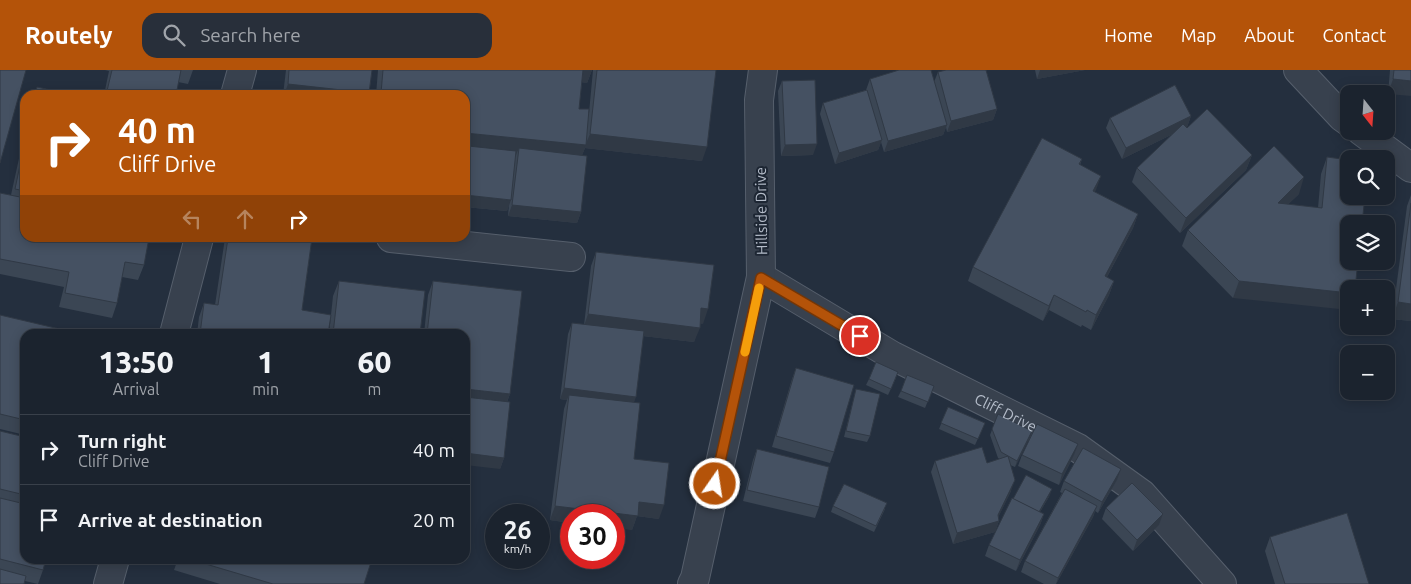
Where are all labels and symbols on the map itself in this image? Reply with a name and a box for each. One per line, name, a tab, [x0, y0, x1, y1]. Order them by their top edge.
north arrow	[1340, 85, 1395, 140]
street label: Hillside Drive	[752, 167, 770, 255]
pin	[839, 315, 881, 357]
street label: Cliff Drive	[972, 390, 1040, 435]
position arrow	[688, 457, 740, 509]
speed limit sign: 30	[560, 504, 625, 569]

